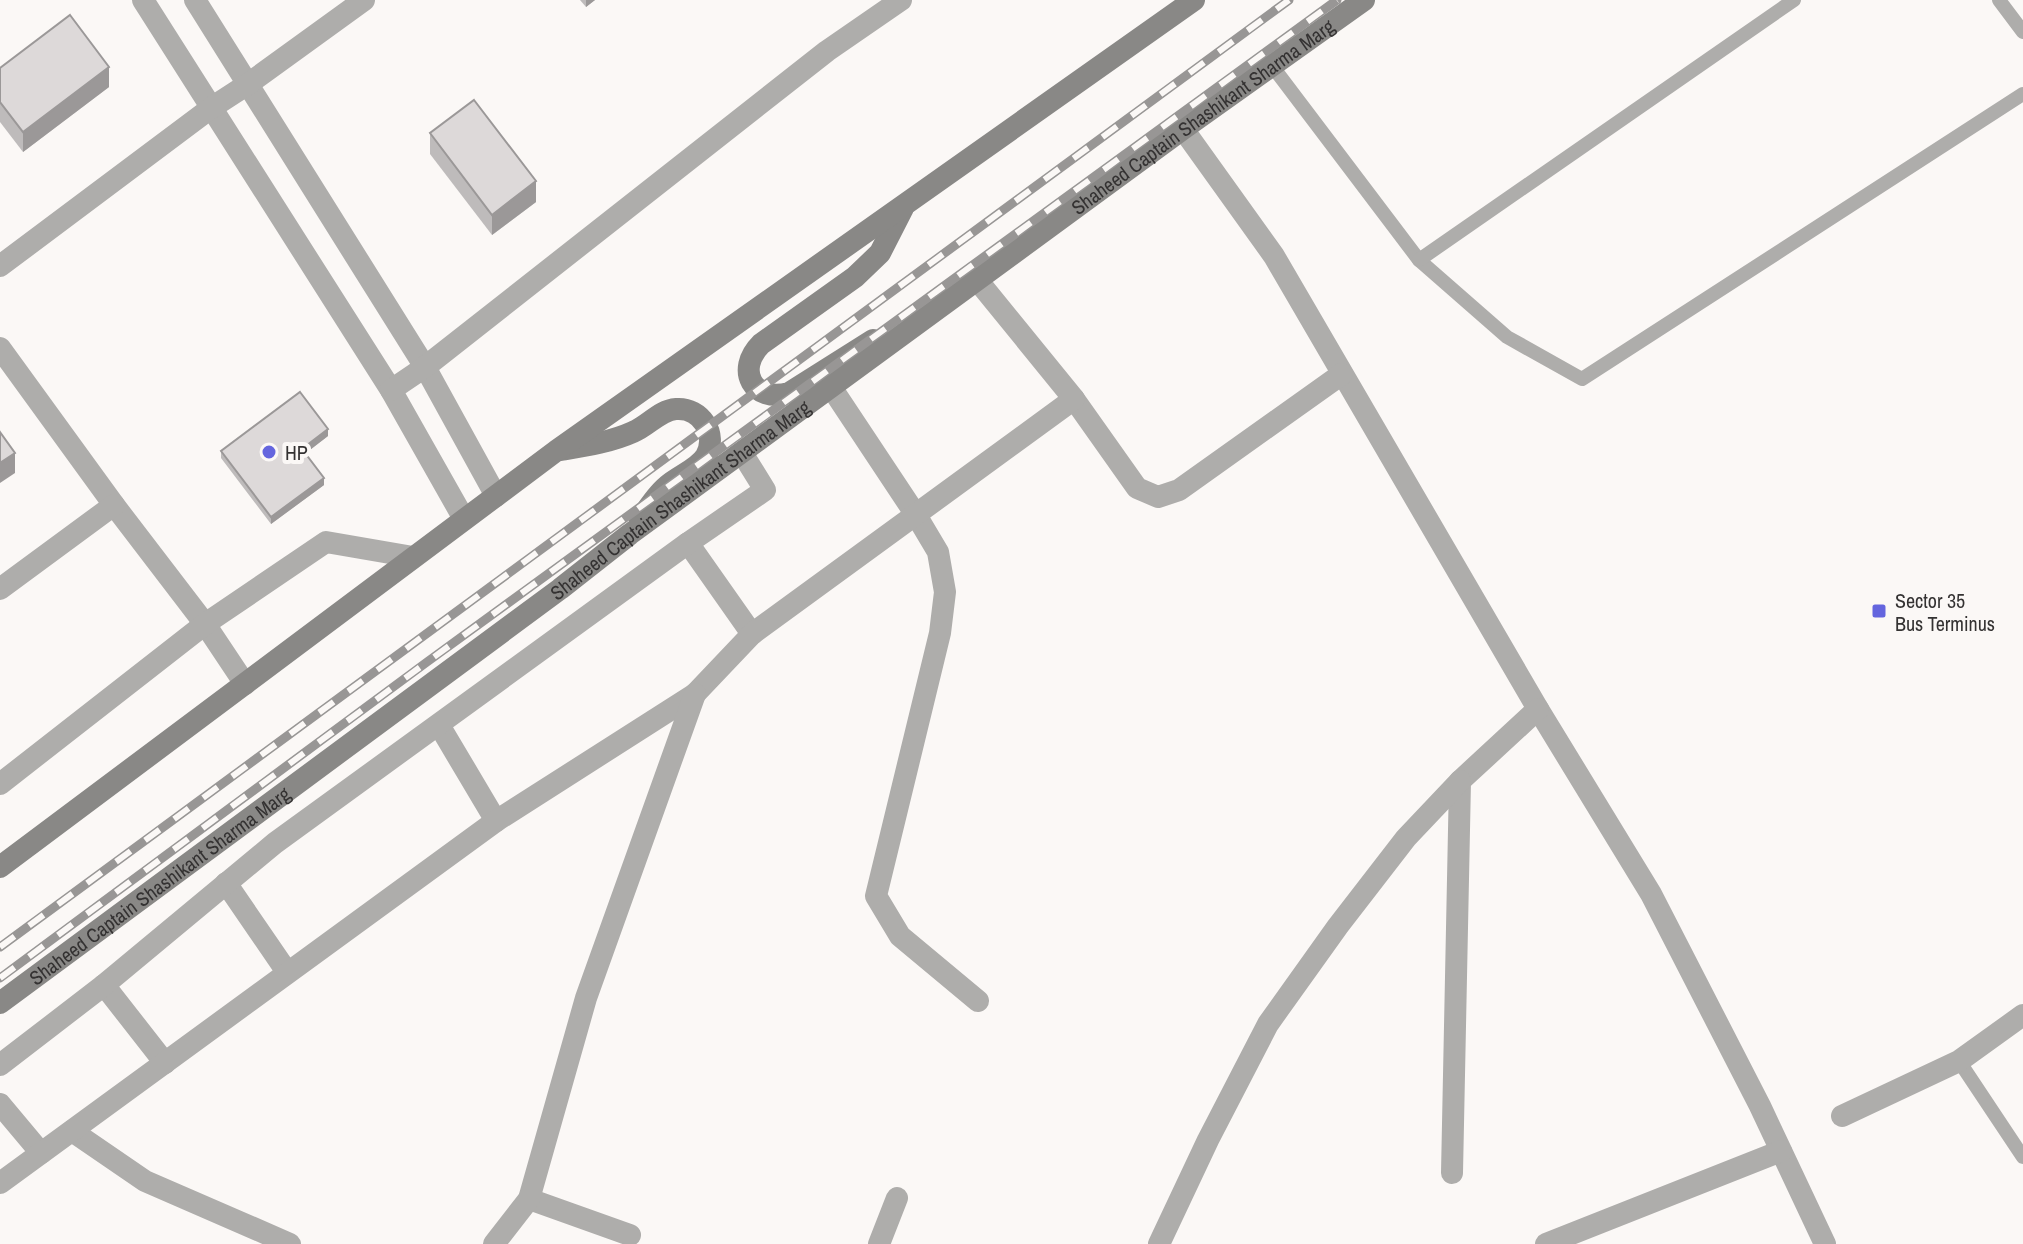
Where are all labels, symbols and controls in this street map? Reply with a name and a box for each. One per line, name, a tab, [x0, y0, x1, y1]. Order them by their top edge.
street label: Shaheed Captain Shashikant Sharma Marg	[1065, 12, 1339, 220]
street label: Shaheed Captain Shashikant Sharma Marg	[544, 393, 815, 606]
place label: HP	[285, 439, 308, 466]
marker: HP	[260, 443, 278, 461]
place label: Sector 35 Bus Terminus	[1895, 587, 1995, 637]
marker: Sector 35 Bus Terminus	[1870, 602, 1888, 620]
street label: Shaheed Captain Shashikant Sharma Marg	[23, 780, 295, 991]

